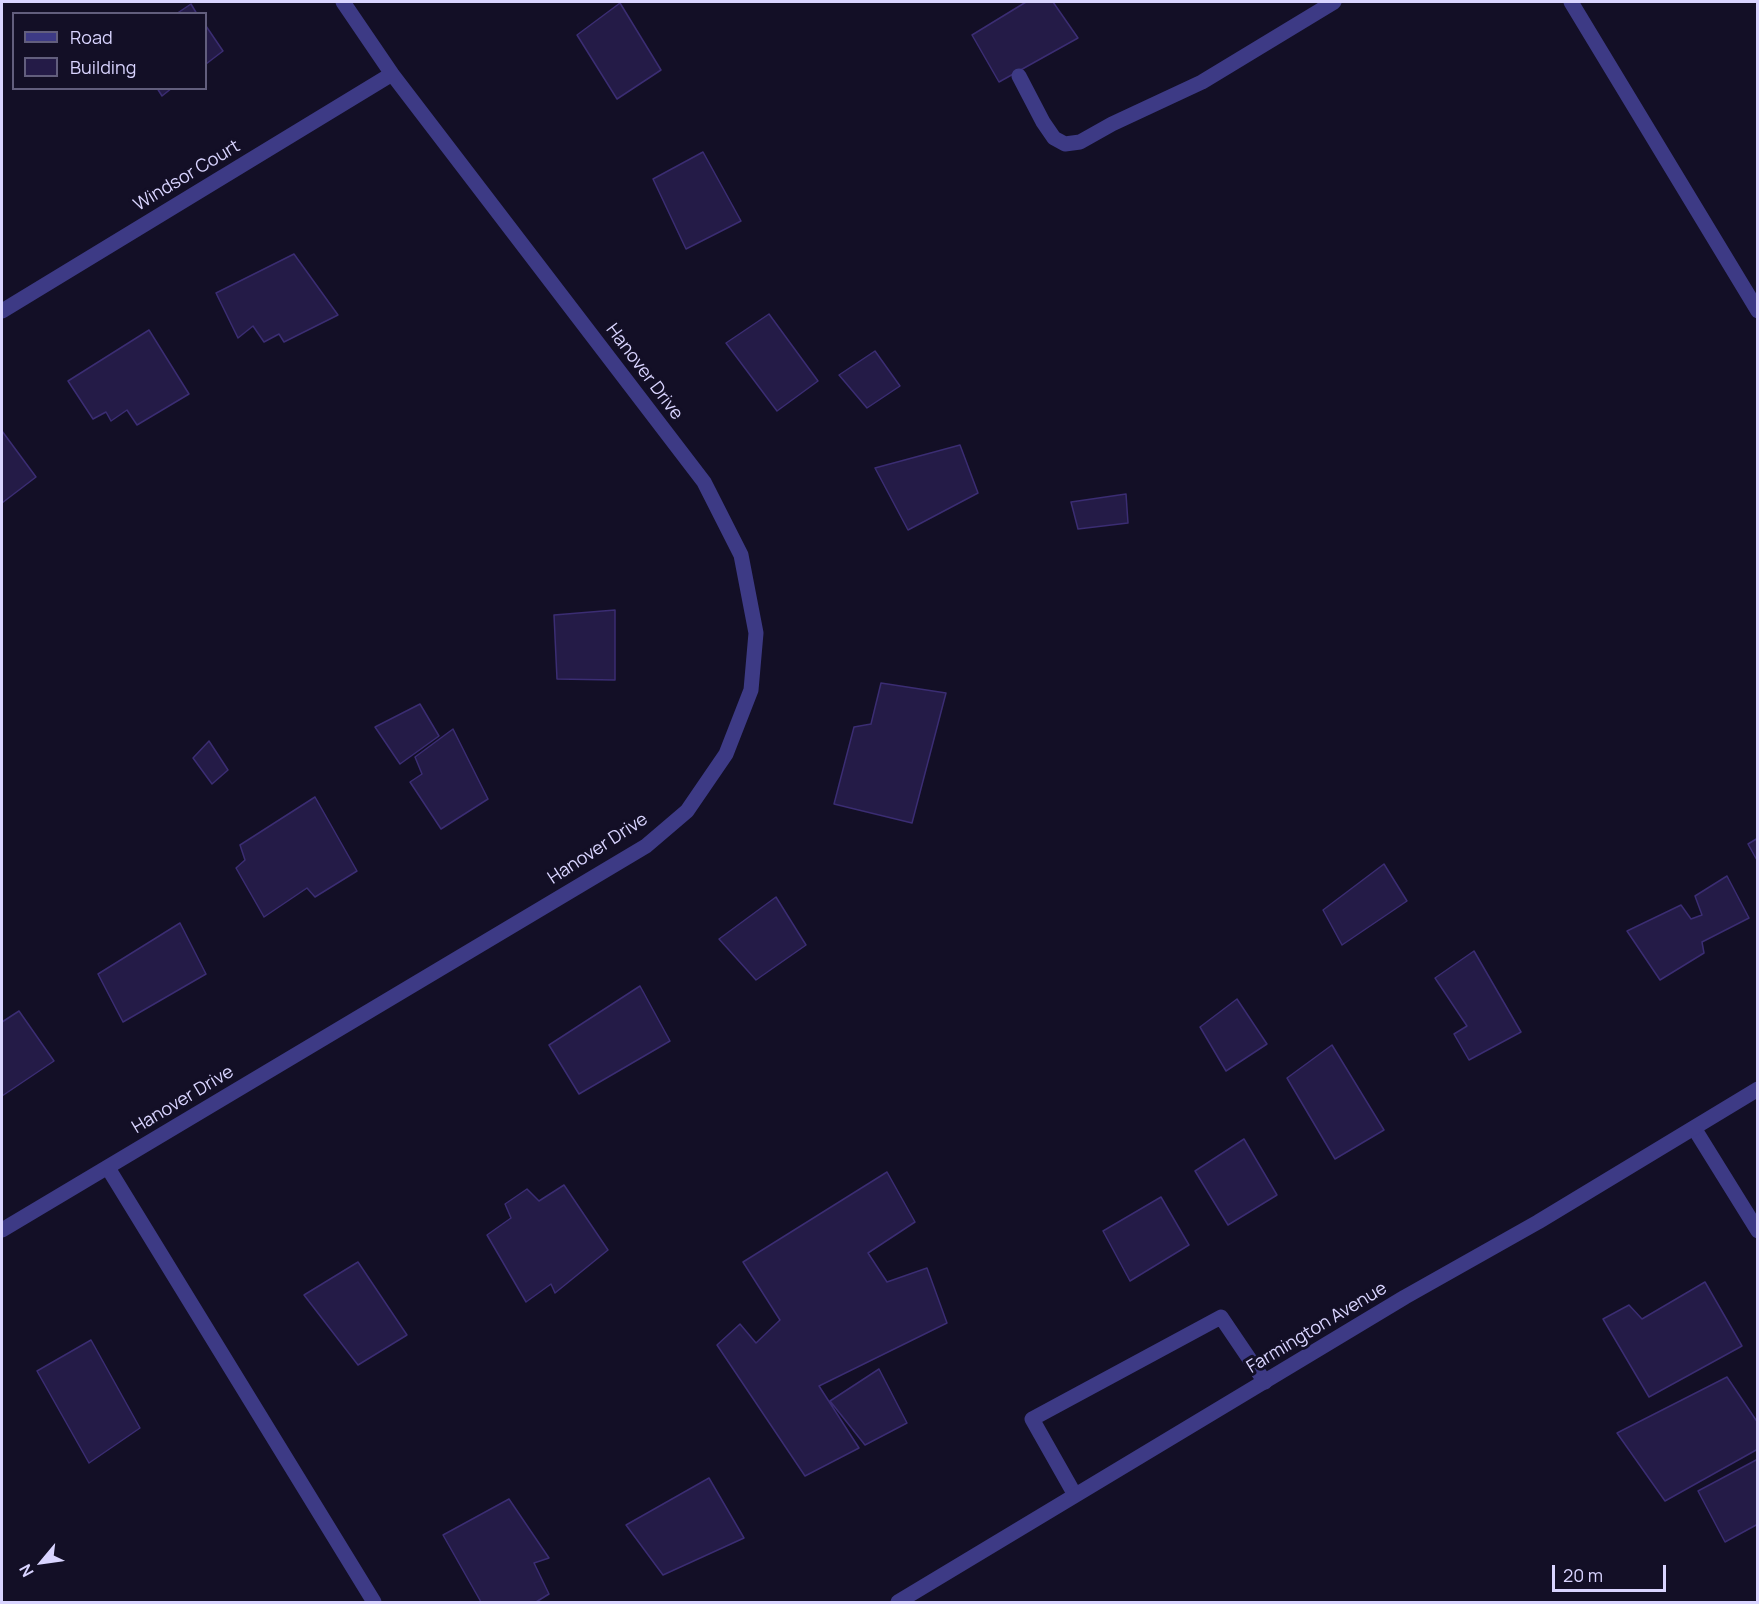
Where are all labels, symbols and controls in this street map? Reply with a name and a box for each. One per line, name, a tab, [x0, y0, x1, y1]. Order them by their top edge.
legend	[12, 12, 207, 90]
text: Road	[70, 25, 113, 49]
text: Building	[70, 55, 136, 79]
street label: Windsor Court	[130, 136, 244, 216]
street label: Hanover Drive	[601, 320, 687, 424]
street label: Hanover Drive	[544, 809, 652, 889]
street label: Hanover Drive	[128, 1061, 238, 1139]
street label: Farmington Avenue	[1243, 1278, 1391, 1378]
north arrow	[12, 1532, 72, 1592]
scale bar	[1555, 1553, 1669, 1591]
text: N	[14, 1560, 39, 1581]
text: 20 m	[1563, 1563, 1603, 1587]

